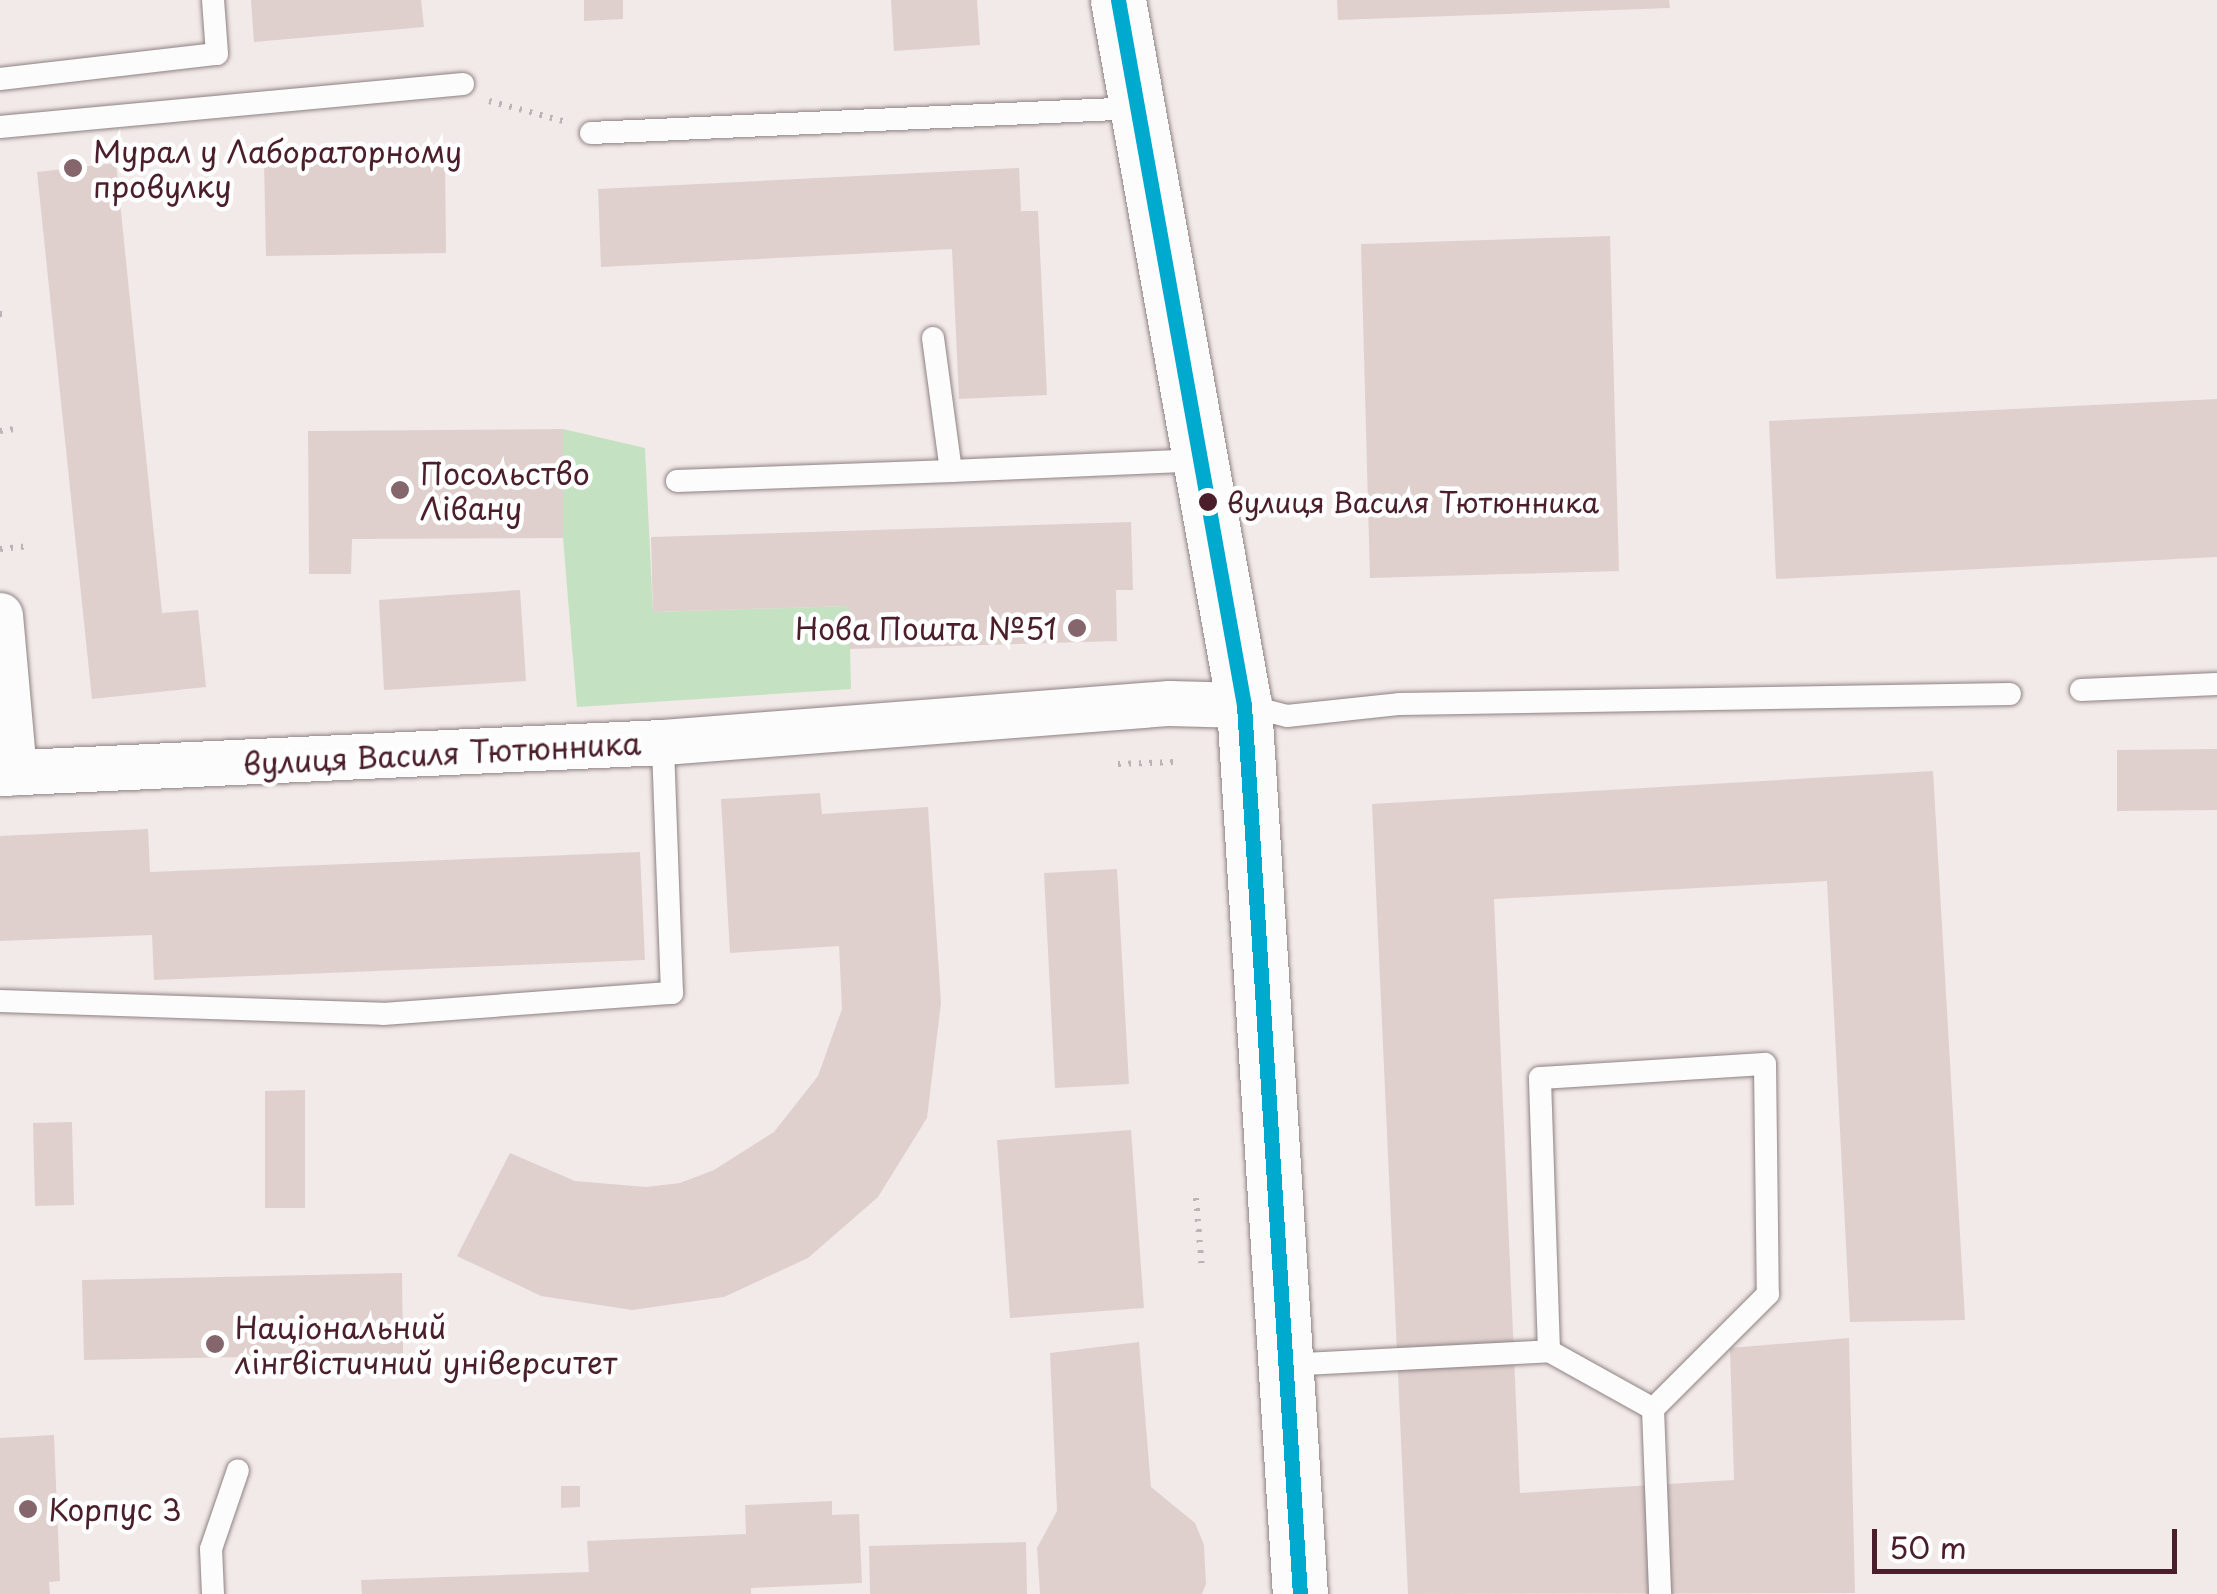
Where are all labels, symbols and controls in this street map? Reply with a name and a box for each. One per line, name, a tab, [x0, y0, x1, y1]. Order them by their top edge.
place label: Мурал у Лабораторному провулку	[93, 133, 463, 204]
marker: Мурал у Лабораторному провулку	[62, 157, 84, 179]
place label: Посольство Лівану	[420, 455, 590, 526]
marker: Посольство Лівану	[389, 479, 411, 501]
place label: вулиця Василя Тютюнника	[1227, 485, 1601, 519]
marker: вулиця Василя Тютюнника	[1198, 492, 1218, 512]
place label: Нова Пошта №51	[792, 610, 1057, 646]
marker: Нова Пошта №51	[1066, 617, 1088, 639]
street label: вулиця Василя Тютюнника	[241, 725, 643, 781]
place label: Національний лінгвістичний університет	[235, 1309, 618, 1380]
marker: Національний лінгвістичний університет	[204, 1333, 226, 1355]
place label: Корпус 3	[48, 1491, 183, 1527]
marker: Корпус 3	[17, 1498, 39, 1520]
scale bar	[1877, 1509, 2182, 1571]
text: 50 m	[1889, 1524, 1967, 1569]

